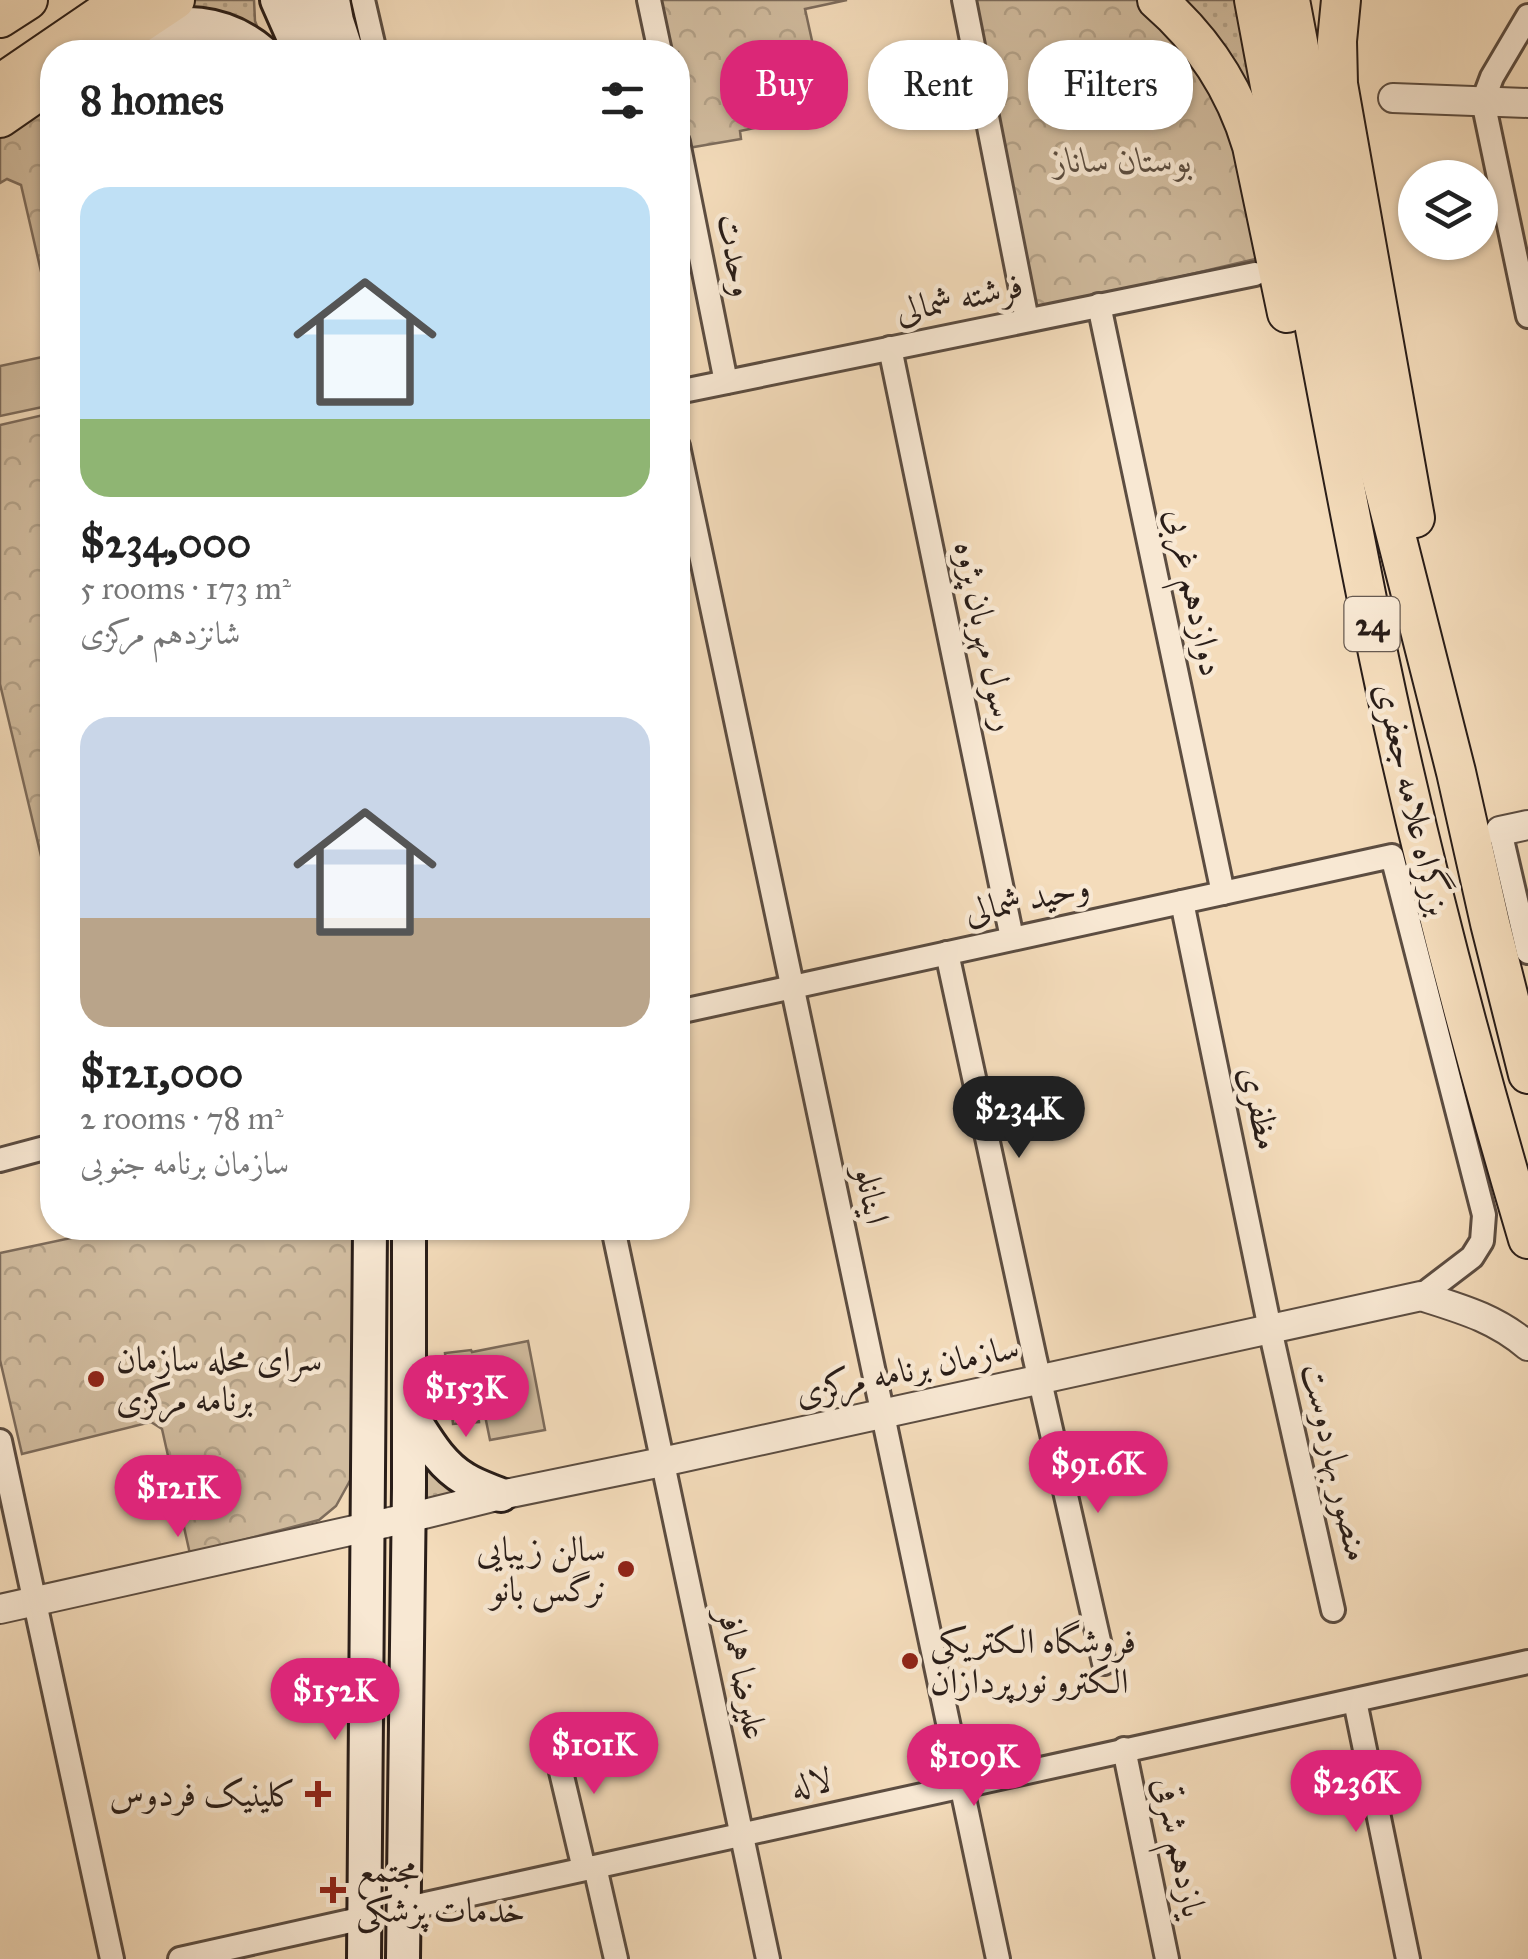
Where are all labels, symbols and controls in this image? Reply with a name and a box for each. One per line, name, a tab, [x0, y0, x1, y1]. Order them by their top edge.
chip: Buy	[720, 40, 848, 130]
chip: Rent	[868, 40, 1008, 130]
chip: Filters	[1028, 40, 1193, 130]
icon: filters	[595, 73, 650, 128]
text: 8 homes	[80, 74, 224, 126]
park label: بوستان ساناز	[1051, 139, 1193, 182]
map controls	[1398, 160, 1498, 260]
button: layers	[1398, 160, 1498, 260]
street label: وحدت	[707, 210, 765, 300]
icon: home	[275, 252, 455, 432]
street label: فرشته شمالی	[891, 264, 1027, 332]
street label: دوازدهم غربی	[1145, 504, 1234, 682]
text: $234,000	[80, 517, 251, 569]
street label: رسول مهربان پژوه	[944, 537, 1027, 735]
text: 5 rooms · 173 m²	[80, 569, 291, 608]
road number: 24	[1344, 597, 1400, 651]
text: شانزدهم مرکزی	[80, 614, 241, 653]
street label: بزرگراه علامه جعفری	[1365, 678, 1462, 920]
icon: home	[275, 782, 455, 962]
street label: وحید شمالی	[960, 865, 1094, 933]
text: $121,000	[80, 1047, 243, 1099]
street label: مظفری	[1230, 1062, 1290, 1154]
pin: $234K	[949, 1076, 1089, 1161]
text: $234K	[975, 1089, 1063, 1128]
text: 2 rooms · 78 m²	[80, 1099, 284, 1138]
text: سازمان برنامه جنوبی	[80, 1144, 289, 1183]
street label: اینانلو	[844, 1158, 899, 1228]
street label: سازمان برنامه مرکزی	[791, 1325, 1023, 1417]
place label: سرای محله سازمان برنامه مرکزی	[116, 1338, 322, 1423]
pin: $153K	[396, 1355, 536, 1440]
street label: منصور بهاردوست	[1291, 1359, 1380, 1566]
marker: سرای محله سازمان برنامه مرکزی	[85, 1368, 107, 1390]
text: $153K	[425, 1368, 507, 1407]
pin: $91.6K	[1017, 1431, 1179, 1516]
text: $91.6K	[1051, 1444, 1145, 1483]
pin: $121K	[108, 1455, 248, 1540]
text: $121K	[137, 1468, 219, 1507]
place label: سالن زیبایی نرگس بانو	[476, 1528, 606, 1613]
marker: سالن زیبایی نرگس بانو	[615, 1558, 637, 1580]
street label: علیرضا همافر	[707, 1601, 778, 1744]
place label: فروشگاه الکتریکی الکترو نورپردازان	[930, 1619, 1136, 1704]
marker: فروشگاه الکتریکی الکترو نورپردازان	[899, 1650, 921, 1672]
pin: $152K	[265, 1658, 405, 1743]
text: $152K	[293, 1671, 377, 1710]
pin: $101K	[524, 1712, 664, 1797]
pin: $109K	[904, 1724, 1044, 1809]
text: $101K	[551, 1725, 637, 1764]
text: $109K	[929, 1737, 1019, 1776]
pin: $236K	[1286, 1750, 1426, 1835]
street label: لاله	[786, 1757, 836, 1809]
text: $236K	[1313, 1763, 1399, 1802]
place label: کلینیک فردوس	[109, 1773, 296, 1816]
street label: یازدهم شرقی	[1133, 1773, 1216, 1926]
marker: کلینیک فردوس	[305, 1781, 331, 1807]
place label: مجتمع خدمات پزشکی	[356, 1849, 525, 1934]
marker: مجتمع خدمات پزشکی	[320, 1877, 346, 1903]

